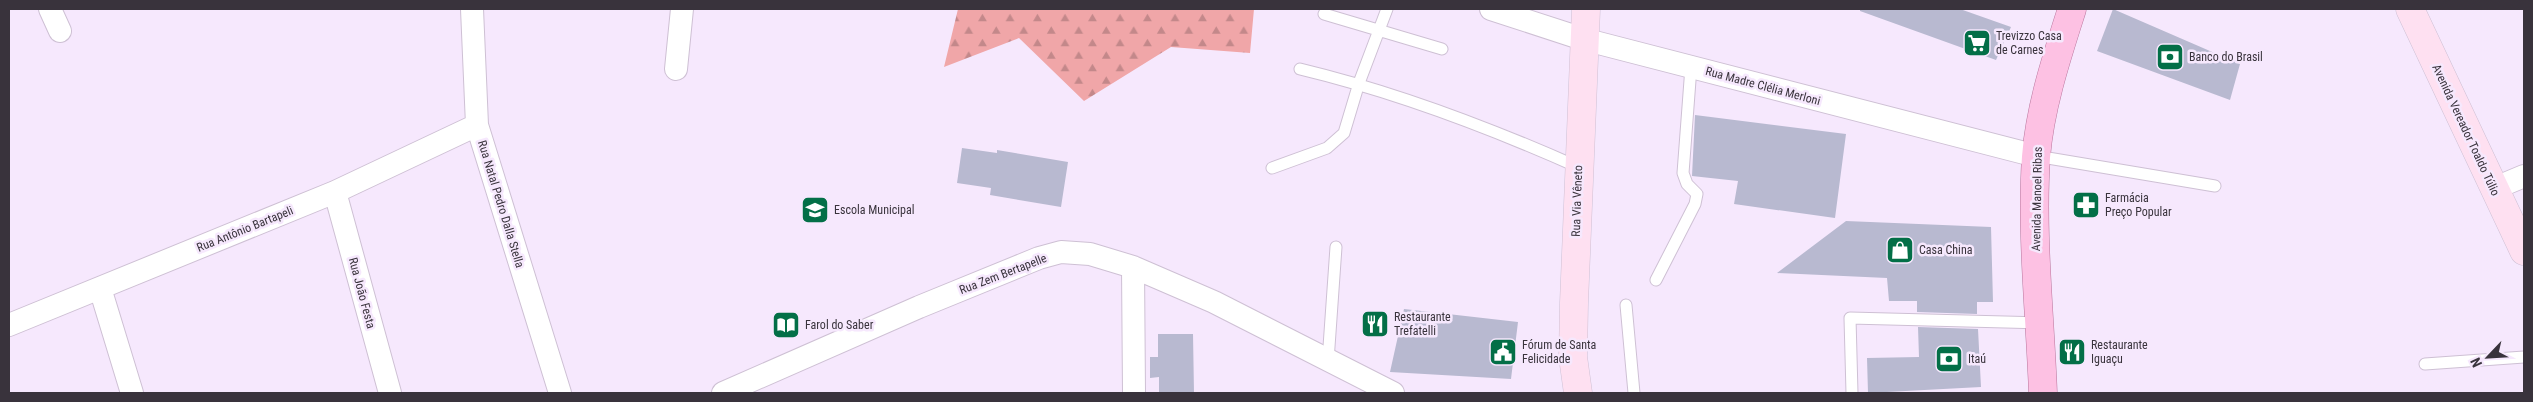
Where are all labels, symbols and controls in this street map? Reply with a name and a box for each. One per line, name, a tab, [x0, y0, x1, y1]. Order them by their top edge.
supermarket icon: Trevizzo Casa de Carnes	[1962, 28, 1992, 58]
place label: Trevizzo Casa de Carnes	[1996, 29, 2062, 57]
bank icon: Banco do Brasil	[2155, 42, 2185, 72]
place label: Banco do Brasil	[2189, 50, 2263, 64]
street label: Avenida Vereador Toaldo Túlio	[2429, 62, 2503, 198]
street label: Rua Madre Clélia Merloni	[1704, 64, 1822, 108]
street label: Rua Natal Pedro Dalla Stella	[475, 139, 527, 270]
street label: Avenida Manoel Ribas	[2029, 147, 2045, 251]
street label: Rua Via Vêneto	[1569, 165, 1585, 237]
pharmacy icon: Farmácia Preço Popular	[2071, 190, 2101, 220]
place label: Farmácia Preço Popular	[2105, 191, 2172, 219]
school or university icon: Escola Municipal	[800, 195, 830, 225]
street label: Rua Antônio Bartapeli	[195, 203, 295, 255]
place label: Escola Municipal	[834, 203, 914, 217]
shop icon: Casa China	[1885, 235, 1915, 265]
place label: Casa China	[1919, 243, 1973, 257]
street label: Rua Zem Bertapelle	[957, 251, 1049, 297]
street label: Rua João Festa	[346, 256, 378, 330]
restaurant icon: Restaurante Trefatelli	[1360, 309, 1390, 339]
library icon: Farol do Saber	[771, 310, 801, 340]
place label: Restaurante Trefatelli	[1394, 310, 1451, 338]
place label: Farol do Saber	[805, 318, 874, 332]
north arrow	[2463, 332, 2513, 382]
public building icon: Fórum de Santa Felicidade	[1488, 337, 1518, 367]
restaurant icon: Restaurante Iguaçu	[2057, 337, 2087, 367]
place label: Fórum de Santa Felicidade	[1522, 338, 1597, 366]
place label: Restaurante Iguaçu	[2091, 338, 2148, 366]
bank icon: Itaú	[1934, 344, 1964, 374]
place label: Itaú	[1968, 352, 1986, 366]
text: N	[2467, 355, 2485, 370]

